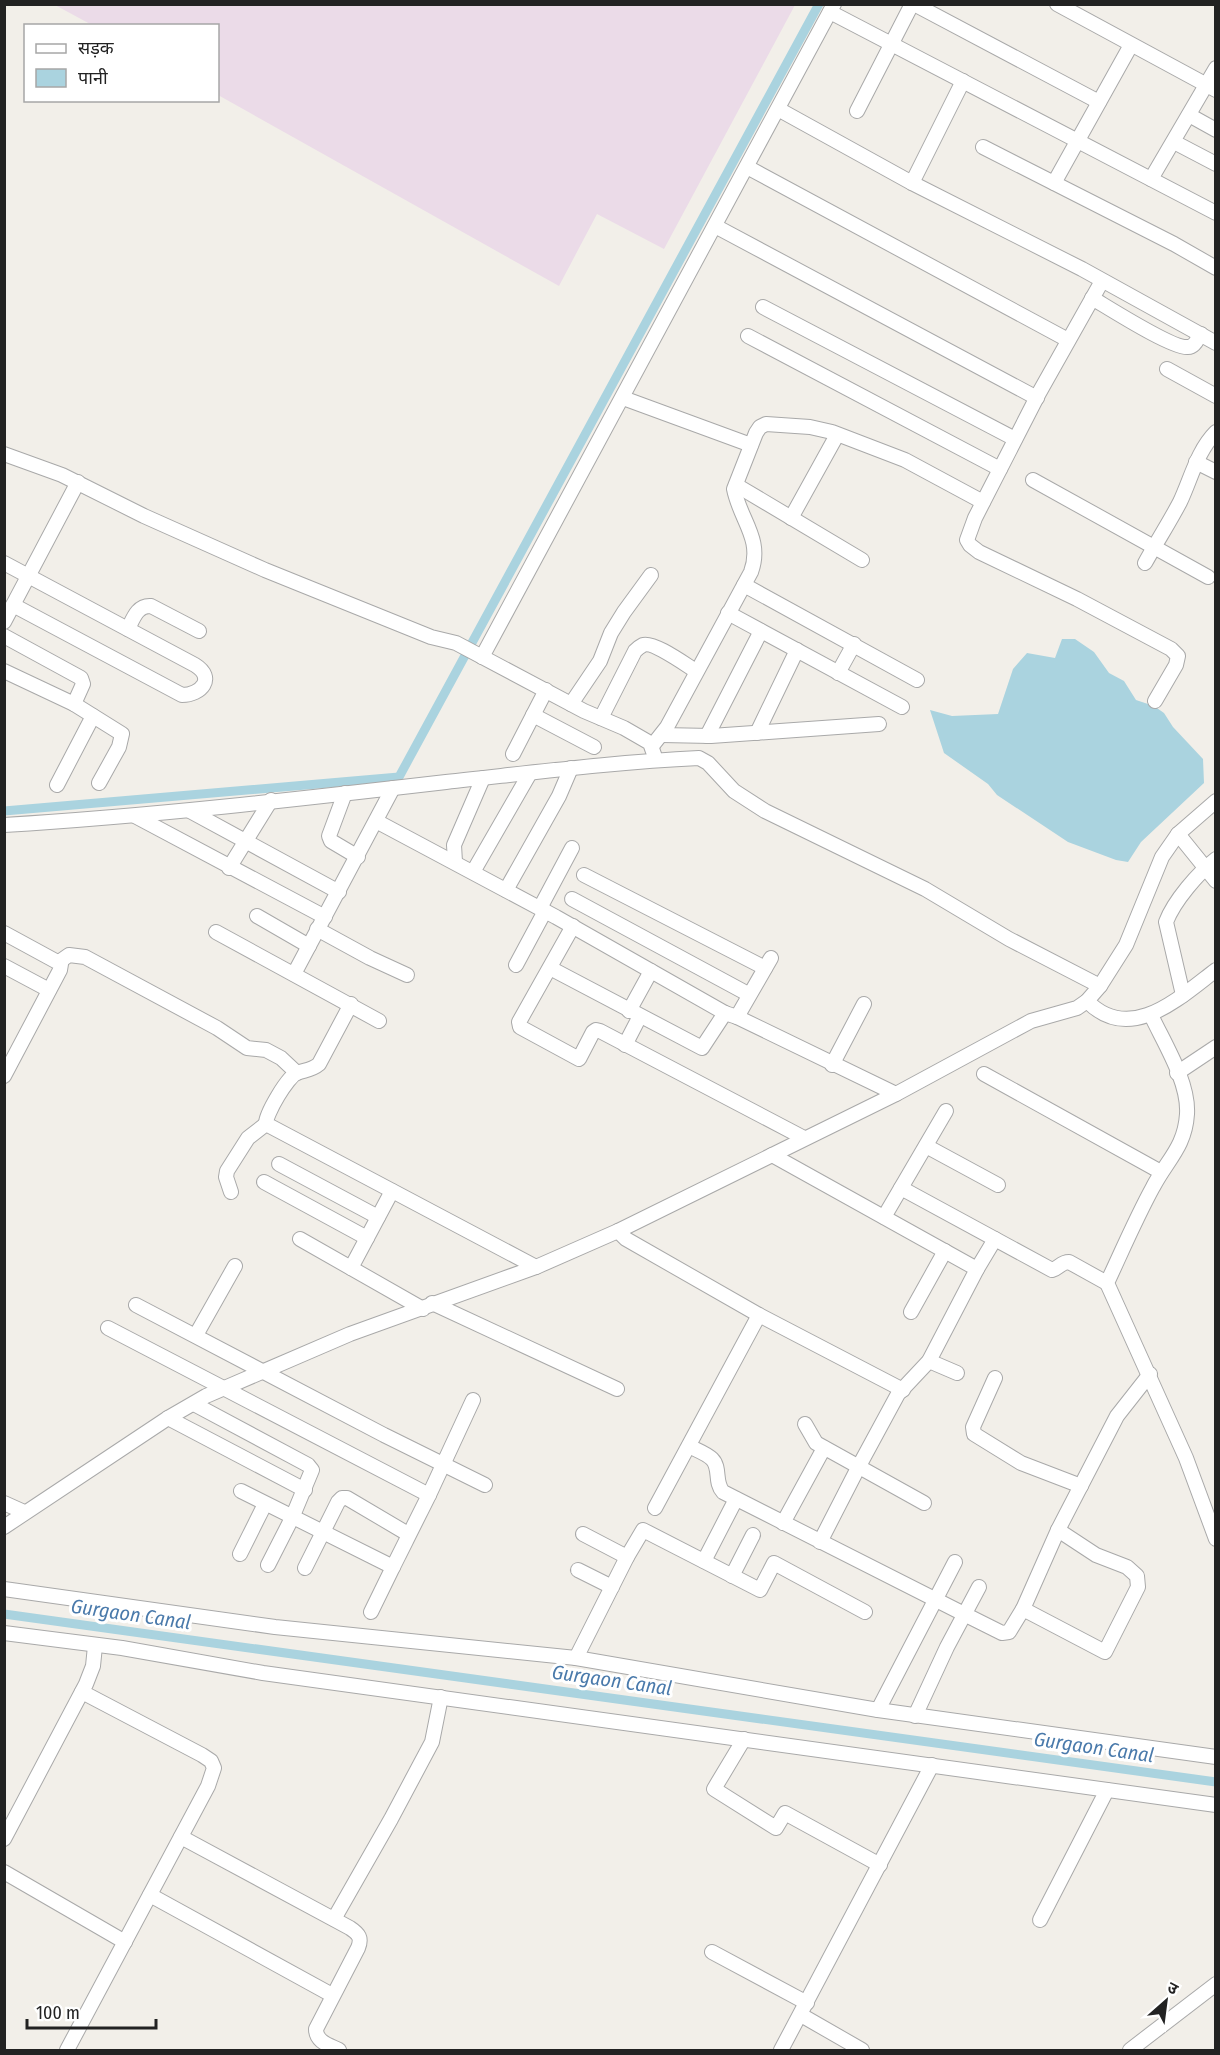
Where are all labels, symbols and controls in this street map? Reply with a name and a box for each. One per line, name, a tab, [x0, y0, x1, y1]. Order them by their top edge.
legend	[24, 24, 219, 102]
text: सड़क	[78, 37, 115, 59]
text: पानी	[78, 67, 108, 89]
water label: Gurgaon Canal	[70, 1594, 192, 1634]
water label: Gurgaon Canal	[551, 1660, 673, 1700]
water label: Gurgaon Canal	[1033, 1727, 1155, 1767]
north arrow	[1136, 1971, 1196, 2031]
text: उ	[1164, 1978, 1182, 1999]
scale bar	[27, 1992, 156, 2030]
text: 100 m	[36, 2002, 80, 2024]

